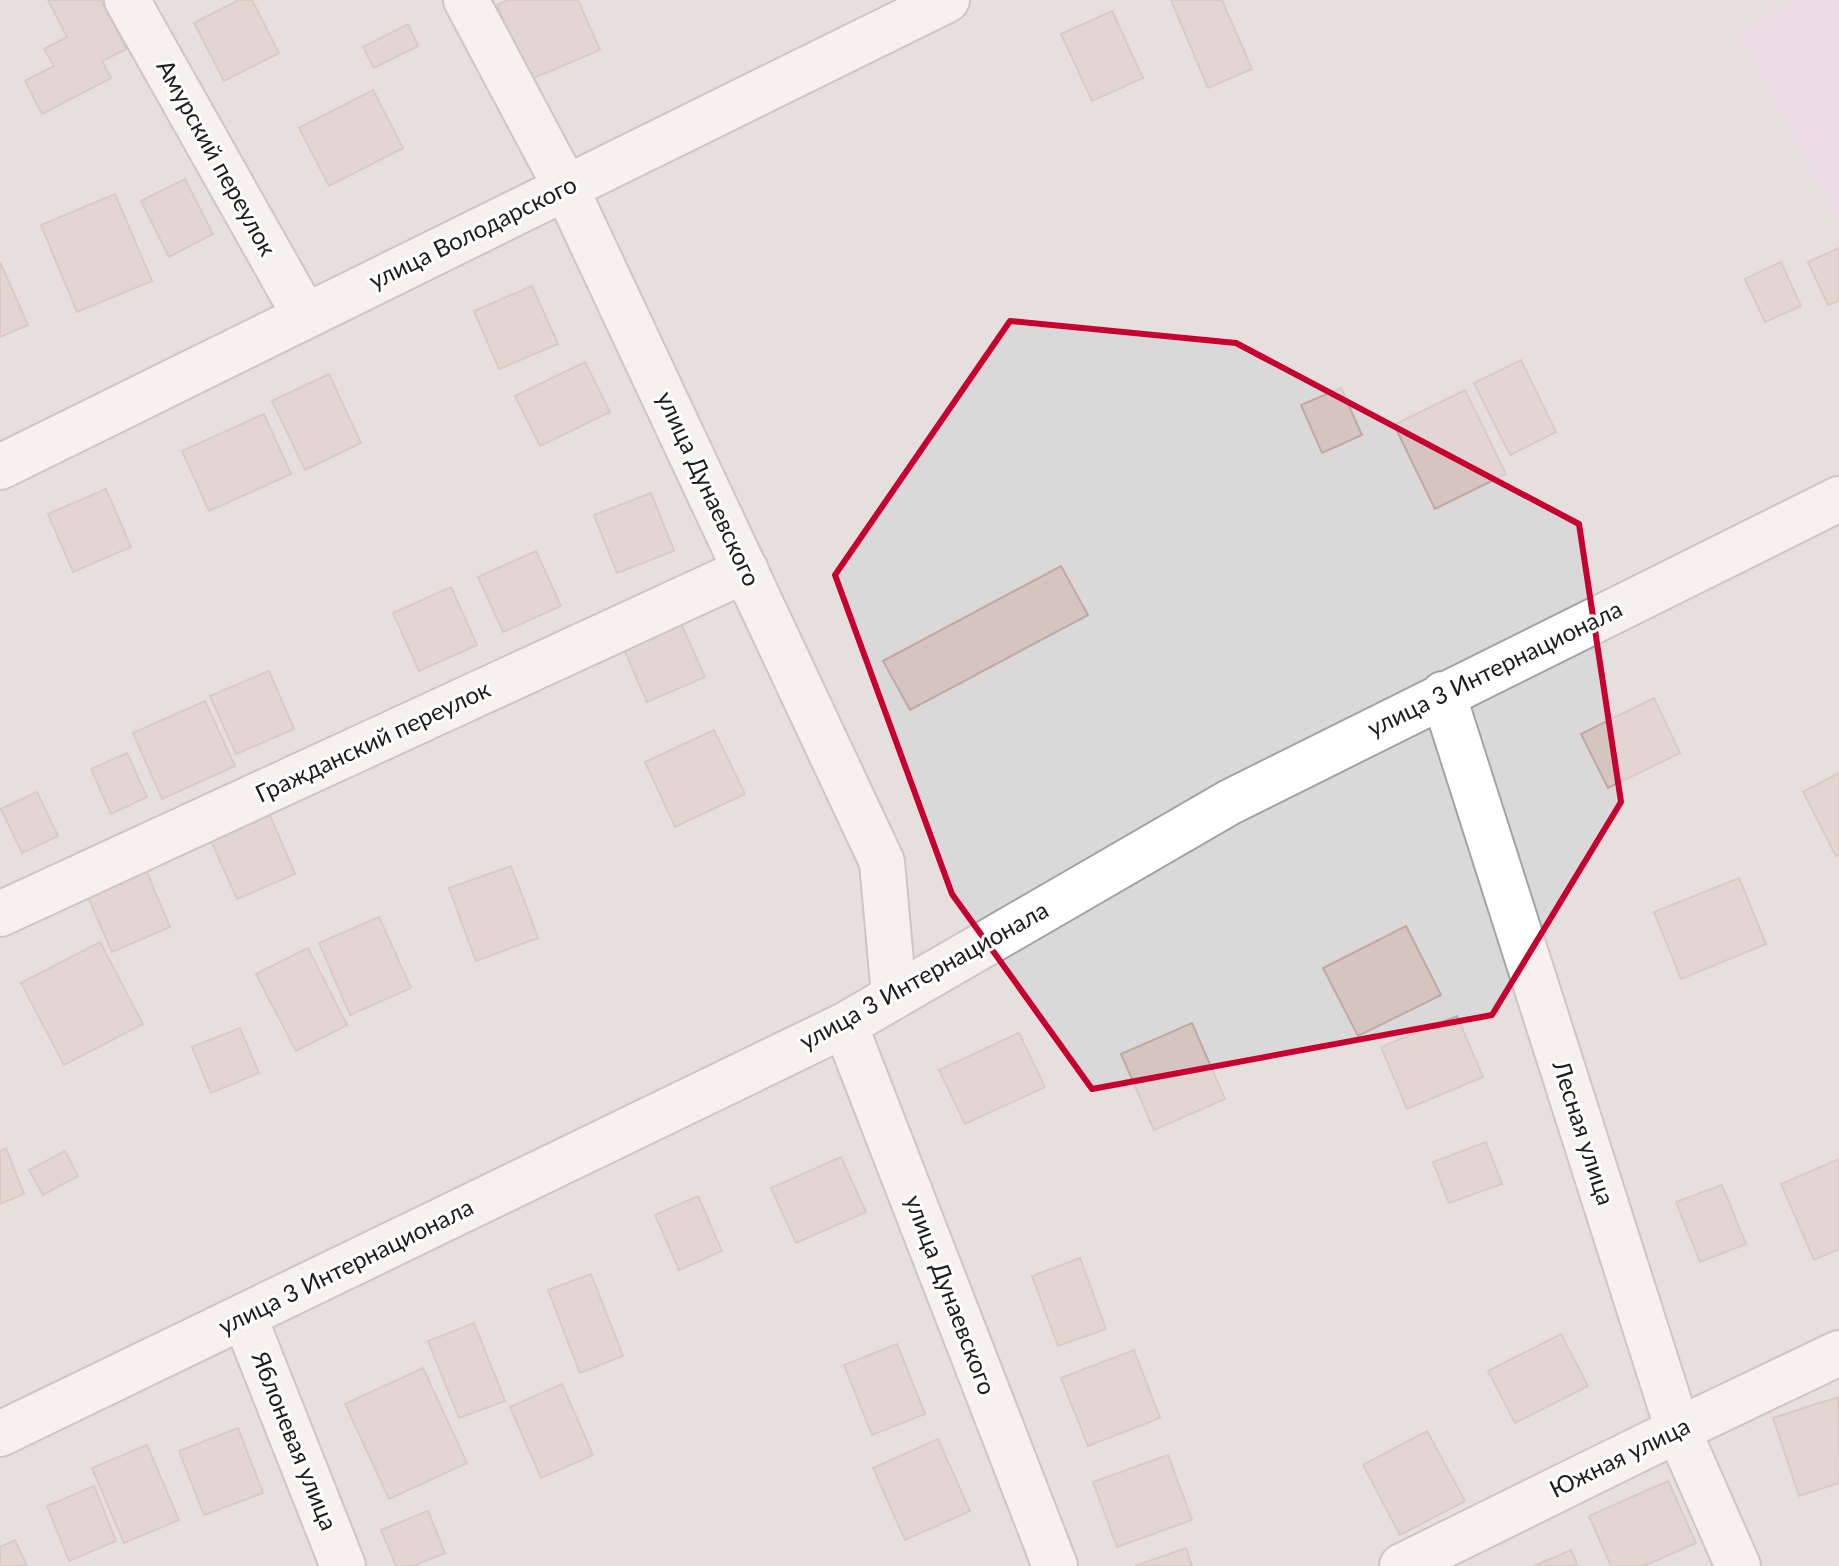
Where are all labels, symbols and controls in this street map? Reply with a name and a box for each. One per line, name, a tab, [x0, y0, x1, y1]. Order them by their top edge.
street label: Амурский переулок	[151, 54, 284, 261]
street label: улица Володарского	[364, 169, 581, 295]
street label: улица Дунаевского	[651, 386, 767, 590]
street label: улица 3 Интернационала	[1362, 593, 1627, 742]
street label: Гражданский переулок	[250, 673, 495, 808]
street label: улица 3 Интернационала	[794, 894, 1053, 1055]
street label: Лесная улица	[1547, 1056, 1621, 1208]
street label: улица Дунаевского	[900, 1190, 1003, 1399]
street label: улица 3 Интернационала	[213, 1191, 478, 1340]
street label: Яблоневая улица	[246, 1346, 345, 1534]
street label: Южная улица	[1544, 1410, 1694, 1503]

